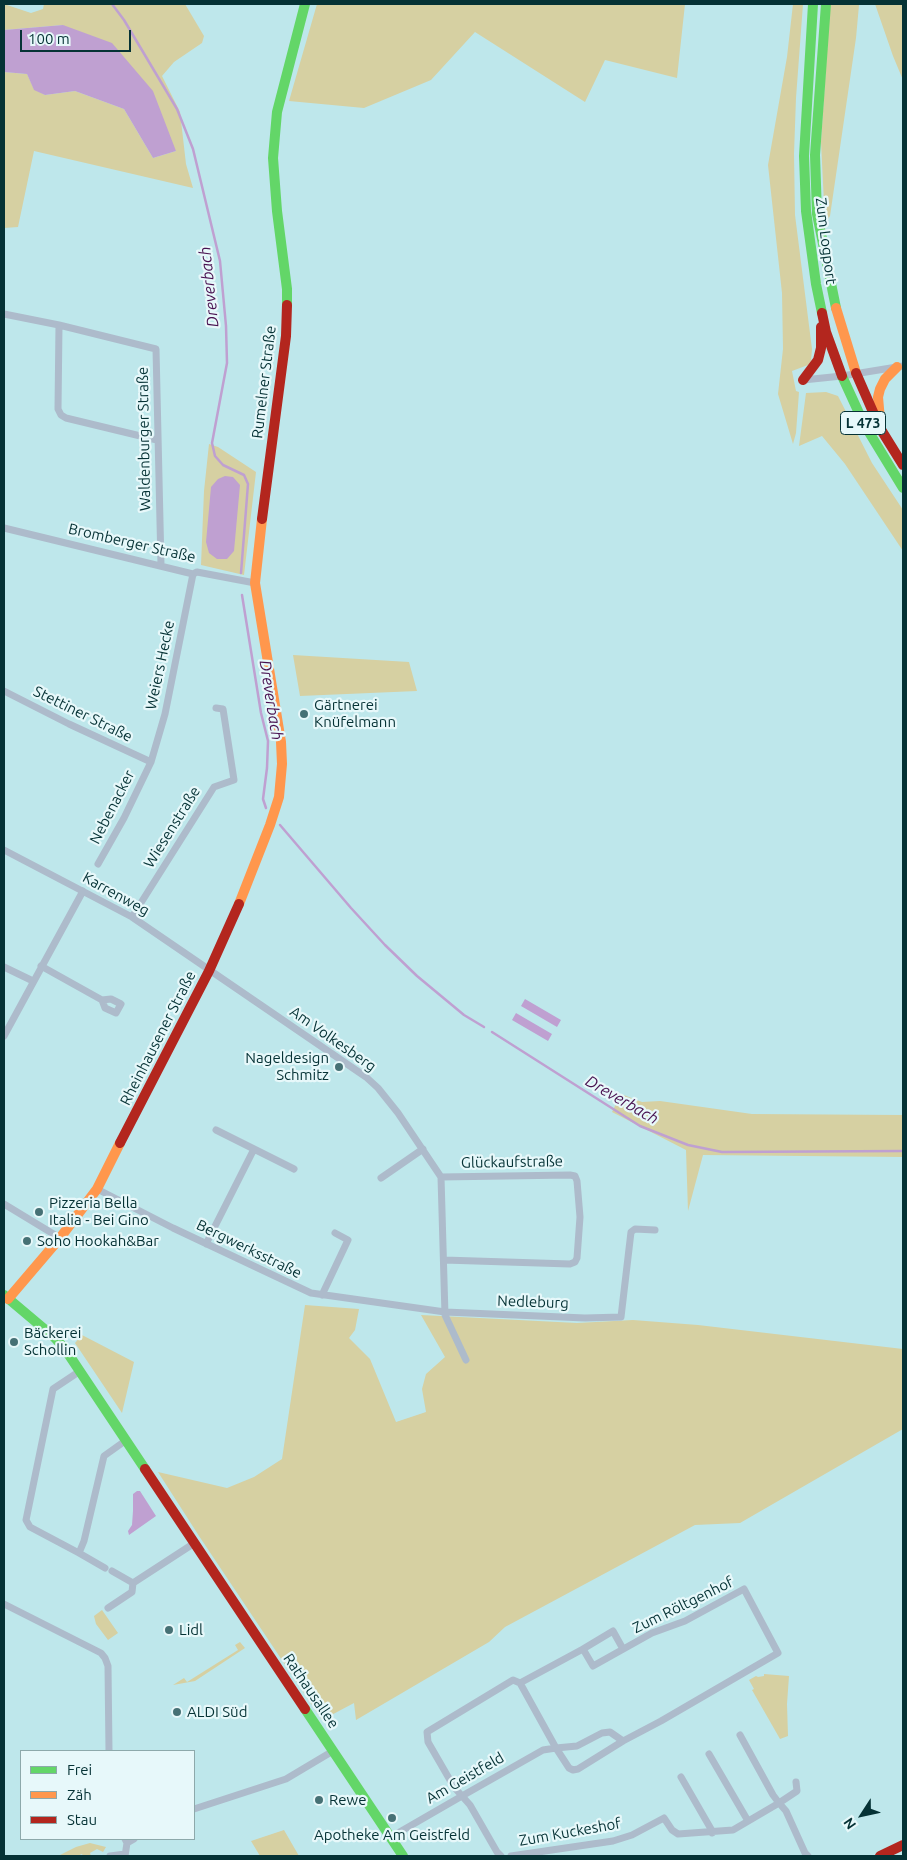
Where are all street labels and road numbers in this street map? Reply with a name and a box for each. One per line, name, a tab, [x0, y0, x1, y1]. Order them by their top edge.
street label: Zum Logport	[812, 196, 840, 286]
street label: Rumelner Straße	[248, 325, 280, 439]
street label: Waldenburger Straße	[134, 367, 154, 511]
road number: L 473	[840, 412, 886, 434]
street label: Bromberger Straße	[67, 520, 197, 566]
street label: Weiers Hecke	[142, 619, 178, 711]
street label: Stettiner Straße	[31, 682, 135, 746]
street label: Nebenacker	[86, 767, 138, 847]
street label: Wiesenstraße	[140, 783, 204, 871]
street label: Karrenweg	[79, 868, 153, 920]
street label: Rheinhausener Straße	[116, 968, 200, 1108]
street label: Am Volkesberg	[286, 1003, 380, 1075]
street label: Glückaufstraße	[461, 1152, 563, 1172]
street label: Bergwerksstraße	[193, 1216, 305, 1282]
street label: Nedleburg	[497, 1292, 569, 1312]
street label: Zum Röltgenhof	[630, 1573, 736, 1637]
street label: Rathausallee	[279, 1650, 343, 1732]
street label: Am Geistfeld	[423, 1748, 507, 1808]
street label: Zum Kuckeshof	[518, 1814, 622, 1850]

